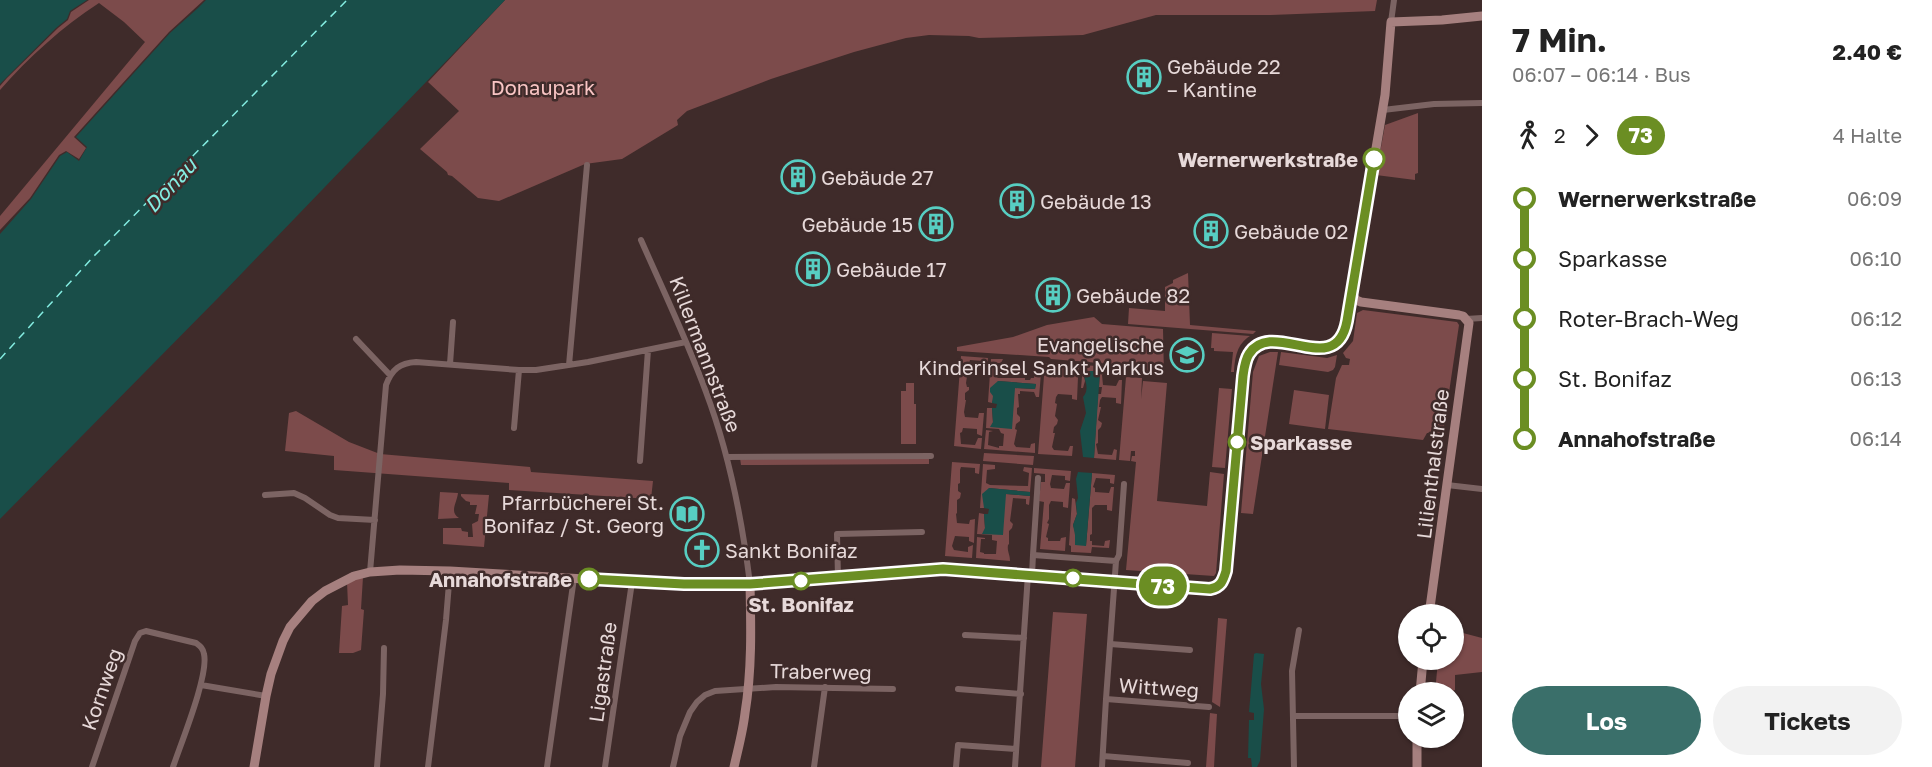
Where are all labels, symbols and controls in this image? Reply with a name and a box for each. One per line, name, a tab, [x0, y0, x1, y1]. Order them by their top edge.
text: 7 Min.	[1512, 20, 1607, 59]
text: 2.40 €	[1832, 38, 1902, 65]
place label: Gebäude 22 – Kantine	[1167, 54, 1281, 101]
building icon: Gebäude 22 – Kantine	[1126, 59, 1162, 95]
text: 06:07 – 06:14 · Bus	[1512, 62, 1691, 86]
park label: Donaupark	[491, 75, 595, 99]
icon: walk	[1512, 119, 1545, 152]
icon: forward	[1575, 119, 1608, 152]
text: 73	[1629, 122, 1653, 148]
text: 2	[1554, 123, 1566, 147]
text: 4 Halte	[1833, 123, 1902, 147]
place label: Wernerwerkstraße	[1178, 147, 1358, 171]
marker: Wernerwerkstraße	[1363, 148, 1385, 170]
water label: Donau	[138, 152, 202, 218]
building icon: Gebäude 27	[780, 159, 816, 195]
place label: Gebäude 27	[821, 165, 934, 189]
building icon: Gebäude 13	[999, 183, 1035, 219]
text: Wernerwerkstraße	[1558, 185, 1756, 212]
text: 06:09	[1847, 186, 1902, 210]
place label: Gebäude 13	[1040, 189, 1152, 213]
building icon: Gebäude 15	[918, 206, 954, 242]
place label: Gebäude 15	[801, 212, 913, 236]
building icon: Gebäude 02	[1193, 213, 1229, 249]
place label: Gebäude 02	[1234, 219, 1348, 243]
text: Sparkasse	[1558, 245, 1667, 272]
text: 06:10	[1849, 246, 1902, 270]
building icon: Gebäude 17	[795, 251, 831, 287]
place label: Gebäude 17	[836, 257, 947, 281]
street label: Killermannstraße	[665, 272, 747, 436]
building icon: Gebäude 82	[1035, 277, 1071, 313]
place label: Gebäude 82	[1076, 283, 1190, 307]
text: Roter-Brach-Weg	[1558, 305, 1739, 332]
text: 06:12	[1850, 306, 1902, 330]
place label: Evangelische Kinderinsel Sankt Markus	[918, 332, 1164, 379]
school or university icon: Evangelische Kinderinsel Sankt Markus	[1169, 337, 1205, 373]
text: St. Bonifaz	[1558, 365, 1672, 392]
text: 06:13	[1850, 366, 1902, 390]
street label: Lilienthalstraße	[1411, 388, 1453, 540]
text: Annahofstraße	[1558, 425, 1715, 452]
text: 06:14	[1850, 426, 1902, 450]
place label: Sparkasse	[1250, 430, 1353, 454]
marker: Sparkasse	[1228, 433, 1246, 451]
place label: Pfarrbücherei St. Bonifaz / St. Georg	[483, 490, 664, 537]
library icon: Pfarrbücherei St. Bonifaz / St. Georg	[669, 496, 705, 532]
church icon: Sankt Bonifaz	[684, 532, 720, 568]
place label: Sankt Bonifaz	[725, 538, 858, 562]
line badge: 73	[1136, 566, 1190, 606]
place label: Annahofstraße	[429, 567, 572, 591]
marker: Annahofstraße	[578, 568, 600, 590]
unlabelled marker	[1064, 569, 1082, 587]
marker: St. Bonifaz	[792, 572, 810, 590]
text: 73	[1151, 573, 1175, 599]
place label: St. Bonifaz	[748, 592, 854, 616]
map controls	[1398, 604, 1464, 748]
button: locate	[1398, 604, 1464, 670]
street label: Ligastraße	[583, 620, 621, 724]
street label: Kornweg	[76, 645, 126, 733]
street label: Traberweg	[770, 658, 872, 684]
street label: Wittweg	[1118, 672, 1200, 702]
button: layers	[1398, 682, 1464, 748]
button: Los	[1512, 686, 1701, 755]
button: Tickets	[1713, 686, 1902, 755]

